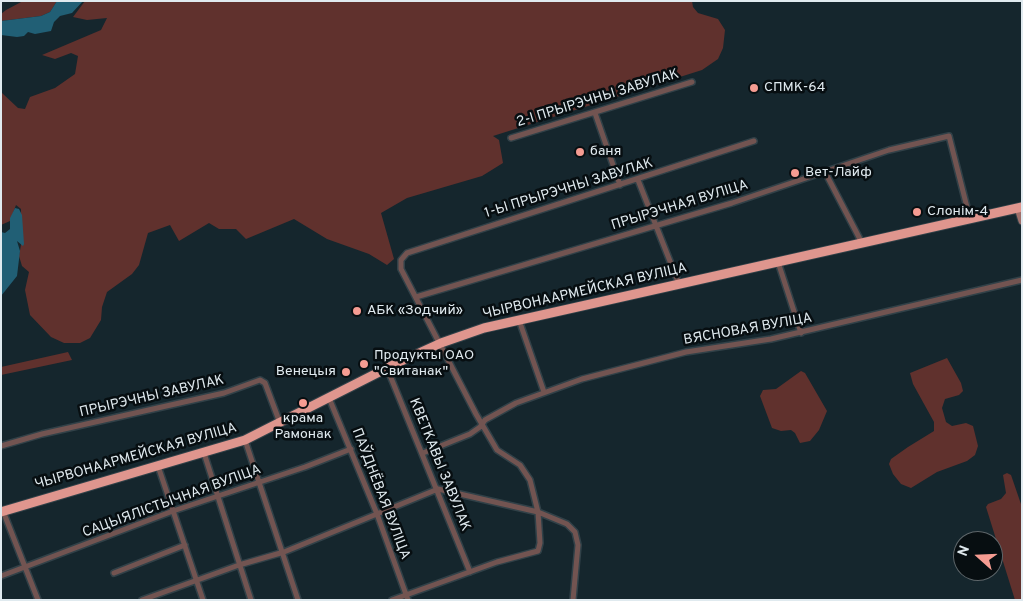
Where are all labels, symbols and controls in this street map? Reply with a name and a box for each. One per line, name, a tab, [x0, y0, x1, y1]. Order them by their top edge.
street label: 2-І ПРЫРЭЧНЫ ЗАВУЛАК	[515, 66, 681, 132]
place label: СПМК-64	[764, 80, 825, 96]
marker: СПМК-64	[748, 82, 760, 94]
place label: баня	[590, 144, 621, 160]
marker: баня	[574, 146, 586, 158]
street label: 1-Ы ПРЫРЭЧНЫ ЗАВУЛАК	[483, 155, 655, 223]
place label: Вет-Лайф	[805, 165, 872, 181]
marker: Вет-Лайф	[789, 167, 801, 179]
street label: ПРЫРЭЧНАЯ ВУЛІЦА	[610, 177, 750, 235]
place label: Слонім-4	[927, 204, 988, 220]
marker: Слонім-4	[911, 206, 923, 218]
street label: ЧЫРВОНААРМЕЙСКАЯ ВУЛІЦА	[481, 260, 689, 324]
place label: АБК «Зодчий»	[367, 303, 463, 319]
marker: АБК «Зодчий»	[351, 305, 363, 317]
street label: ВЯСНОВАЯ ВУЛІЦА	[682, 310, 814, 350]
place label: Продукты ОАО "Свитанак"	[374, 348, 474, 381]
marker: Продукты ОАО "Свитанак"	[358, 358, 370, 370]
place label: Венецыя	[276, 364, 336, 380]
marker: Венецыя	[340, 366, 352, 378]
street label: ПРЫРЭЧНЫ ЗАВУЛАК	[78, 372, 226, 422]
street label: КВЕТКАВЫ ЗАВУЛАК	[405, 396, 473, 534]
marker: крама Рамонак	[297, 397, 309, 409]
place label: крама Рамонак	[274, 411, 332, 444]
street label: ЧЫРВОНААРМЕЙСКАЯ ВУЛІЦА	[33, 420, 239, 494]
street label: ПАЎДНЁВАЯ ВУЛІЦА	[347, 426, 413, 562]
street label: САЦЫЯЛІСТЫЧНАЯ ВУЛІЦА	[80, 462, 264, 542]
north arrow	[953, 531, 1003, 581]
text: N	[955, 543, 974, 559]

